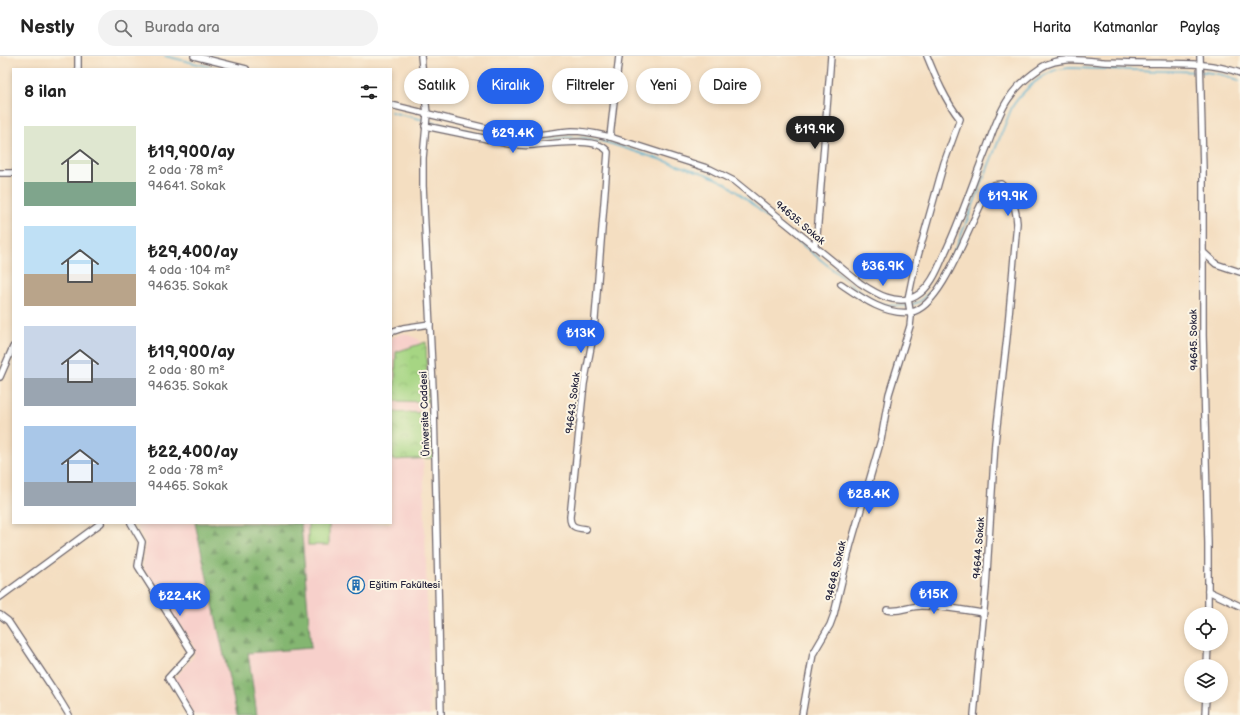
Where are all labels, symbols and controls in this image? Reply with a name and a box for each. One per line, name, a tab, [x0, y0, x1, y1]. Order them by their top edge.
search box	[98, 10, 378, 46]
text: Nestly	[20, 16, 74, 39]
icon: search	[112, 17, 134, 39]
text: Burada ara	[144, 18, 220, 37]
text: Harita	[1033, 19, 1071, 36]
text: Katmanlar	[1093, 19, 1158, 36]
text: Paylaş	[1180, 19, 1220, 36]
chip: Satılık	[404, 68, 469, 104]
chip: Kiralık	[477, 68, 544, 104]
chip: Filtreler	[552, 68, 628, 104]
chip: Yeni	[636, 68, 691, 104]
chip: Daire	[699, 68, 761, 104]
icon: filters	[358, 81, 380, 103]
text: 8 ilan	[24, 82, 67, 102]
pin: ₺19.9K	[782, 116, 848, 150]
pin: ₺29.4K	[480, 120, 546, 154]
text: ₺19.9K	[795, 121, 835, 137]
text: ₺29.4K	[492, 125, 534, 141]
icon: home	[56, 142, 104, 190]
text: ₺19,900/ay	[148, 142, 235, 162]
text: 2 oda · 78 m²	[148, 162, 223, 178]
text: 94641. Sokak	[148, 178, 225, 194]
pin: ₺19.9K	[975, 183, 1041, 217]
text: ₺19.9K	[988, 188, 1028, 204]
street label: 94635. Sokak	[773, 199, 827, 247]
icon: home	[56, 242, 104, 290]
text: ₺29,400/ay	[148, 242, 238, 262]
pin: ₺36.9K	[850, 253, 916, 287]
text: ₺36.9K	[862, 258, 904, 274]
text: 4 oda · 104 m²	[148, 262, 231, 278]
text: 94635. Sokak	[148, 278, 228, 294]
street label: 94645. Sokak	[1187, 309, 1201, 371]
pin: ₺13K	[557, 320, 605, 354]
text: ₺13K	[566, 325, 596, 341]
icon: home	[56, 342, 104, 390]
text: ₺19,900/ay	[148, 342, 235, 362]
text: 2 oda · 80 m²	[148, 362, 225, 378]
street label: Üniversite Caddesi	[418, 371, 432, 457]
street label: 94643. Sokak	[563, 372, 583, 434]
text: 94635. Sokak	[148, 378, 228, 394]
icon: home	[56, 442, 104, 490]
text: ₺22,400/ay	[148, 442, 238, 462]
text: 2 oda · 78 m²	[148, 462, 223, 478]
text: 94465. Sokak	[148, 478, 228, 494]
pin: ₺28.4K	[836, 481, 902, 515]
text: ₺28.4K	[848, 486, 890, 502]
street label: 94644. Sokak	[971, 517, 987, 579]
street label: 94648. Sokak	[823, 540, 849, 602]
building icon: Eğitim Fakültesi	[346, 575, 366, 595]
place label: Eğitim Fakültesi	[369, 579, 440, 591]
pin: ₺15K	[910, 581, 958, 615]
pin: ₺22.4K	[147, 583, 213, 617]
text: ₺15K	[919, 586, 949, 602]
text: ₺22.4K	[159, 588, 201, 604]
map controls	[1184, 607, 1228, 703]
button: locate	[1184, 607, 1228, 651]
button: layers	[1184, 659, 1228, 703]

